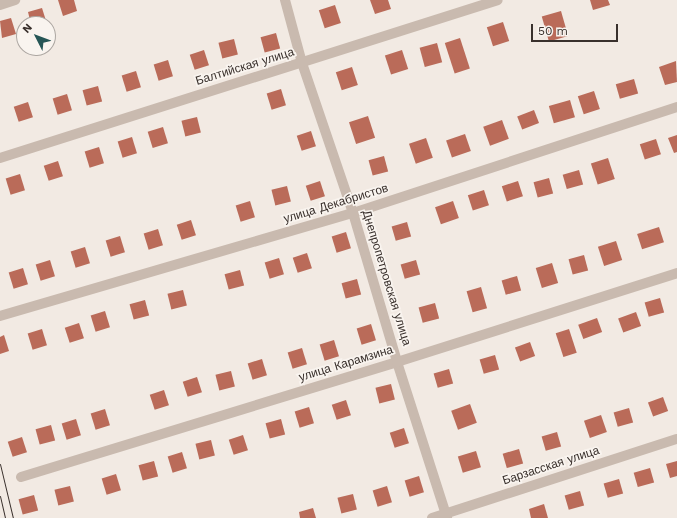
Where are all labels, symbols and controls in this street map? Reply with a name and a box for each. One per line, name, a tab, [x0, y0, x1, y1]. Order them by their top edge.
north arrow	[16, 16, 56, 56]
scale bar	[533, 16, 620, 42]
text: N	[20, 21, 35, 36]
text: 50 m	[538, 24, 568, 38]
street label: Балтийская улица	[194, 45, 296, 89]
street label: улица Декабристов	[282, 181, 390, 227]
street label: Днепропетровская улица	[359, 209, 413, 347]
street label: улица Карамзина	[297, 343, 395, 385]
street label: Барзасская улица	[501, 444, 601, 488]

